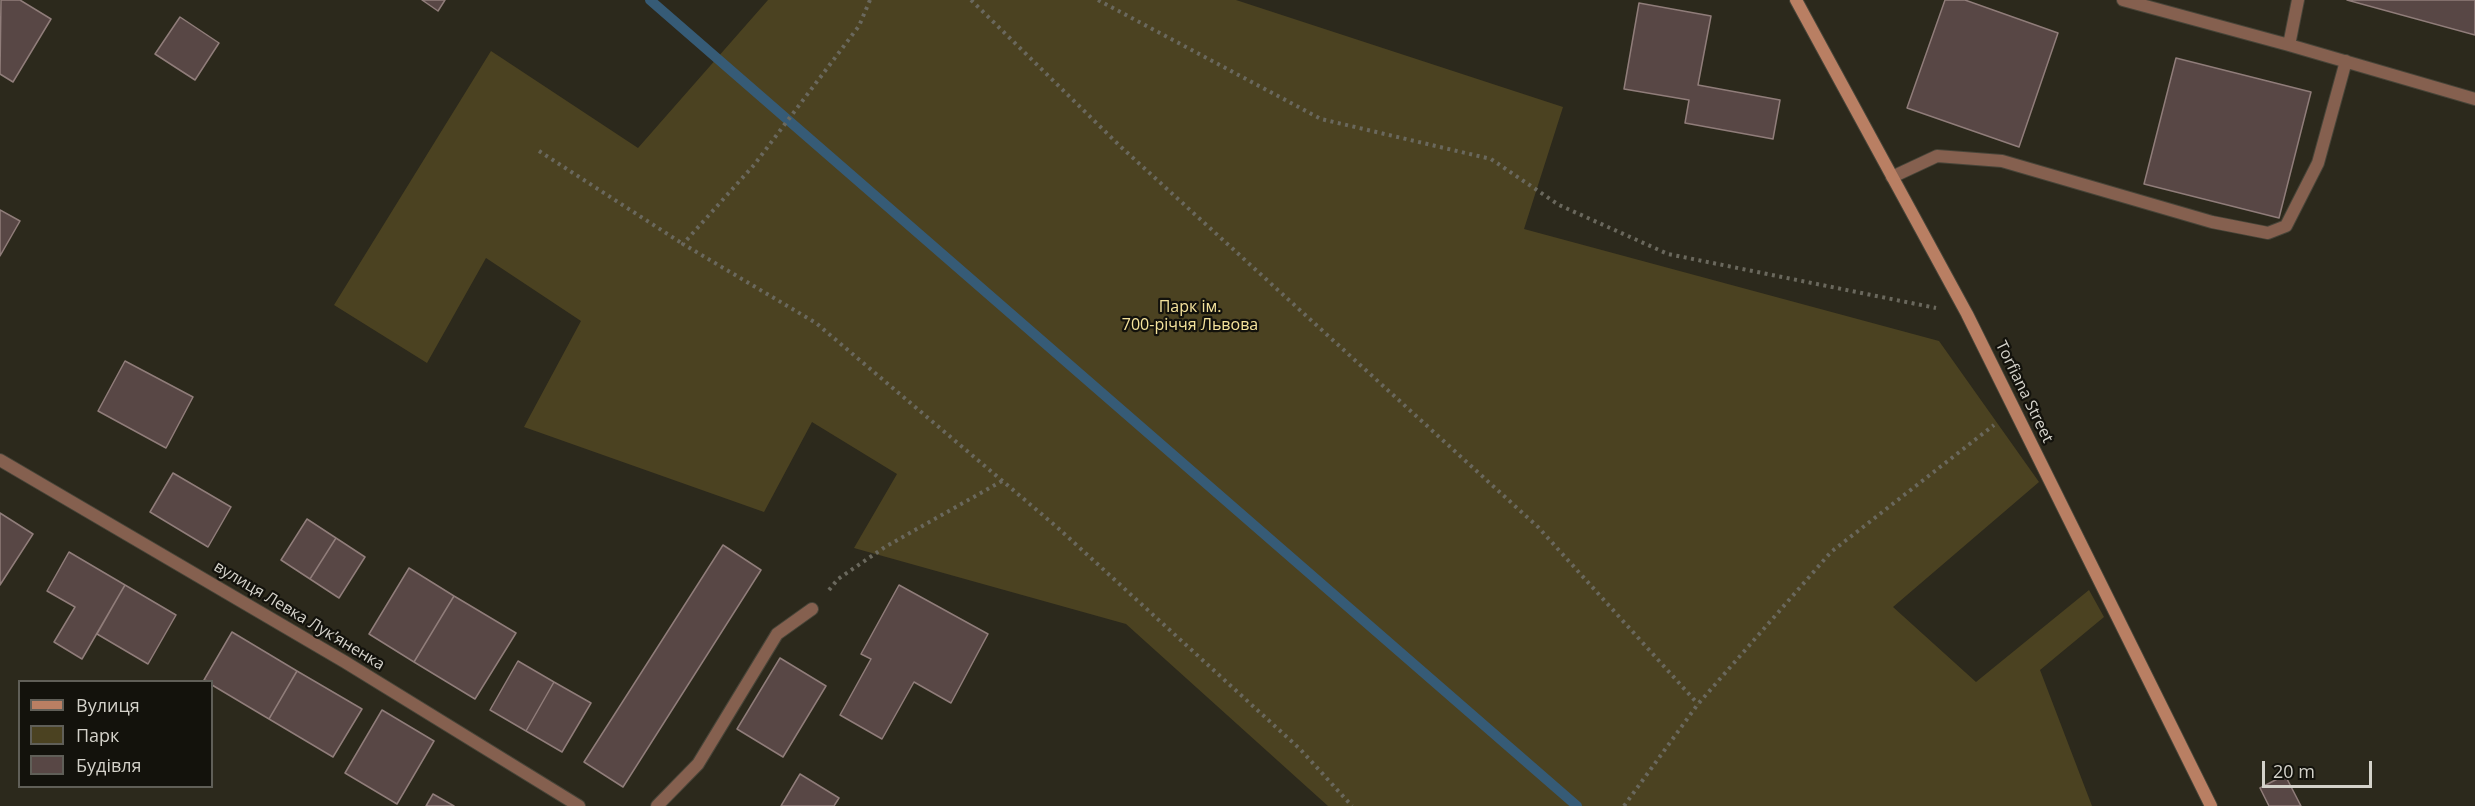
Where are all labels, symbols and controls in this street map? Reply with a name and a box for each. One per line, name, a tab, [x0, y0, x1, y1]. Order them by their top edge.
park label: Парк ім. 700-річчя Львова	[1122, 297, 1258, 335]
street label: Torfiana Street	[1991, 338, 2057, 446]
street label: вулиця Левка Лукʼяненка	[210, 557, 388, 675]
legend	[18, 680, 213, 788]
text: Вулиця	[76, 693, 140, 717]
text: Парк	[76, 723, 119, 747]
scale bar	[2265, 749, 2374, 787]
text: Будівля	[76, 753, 142, 777]
text: 20 m	[2273, 759, 2315, 783]

